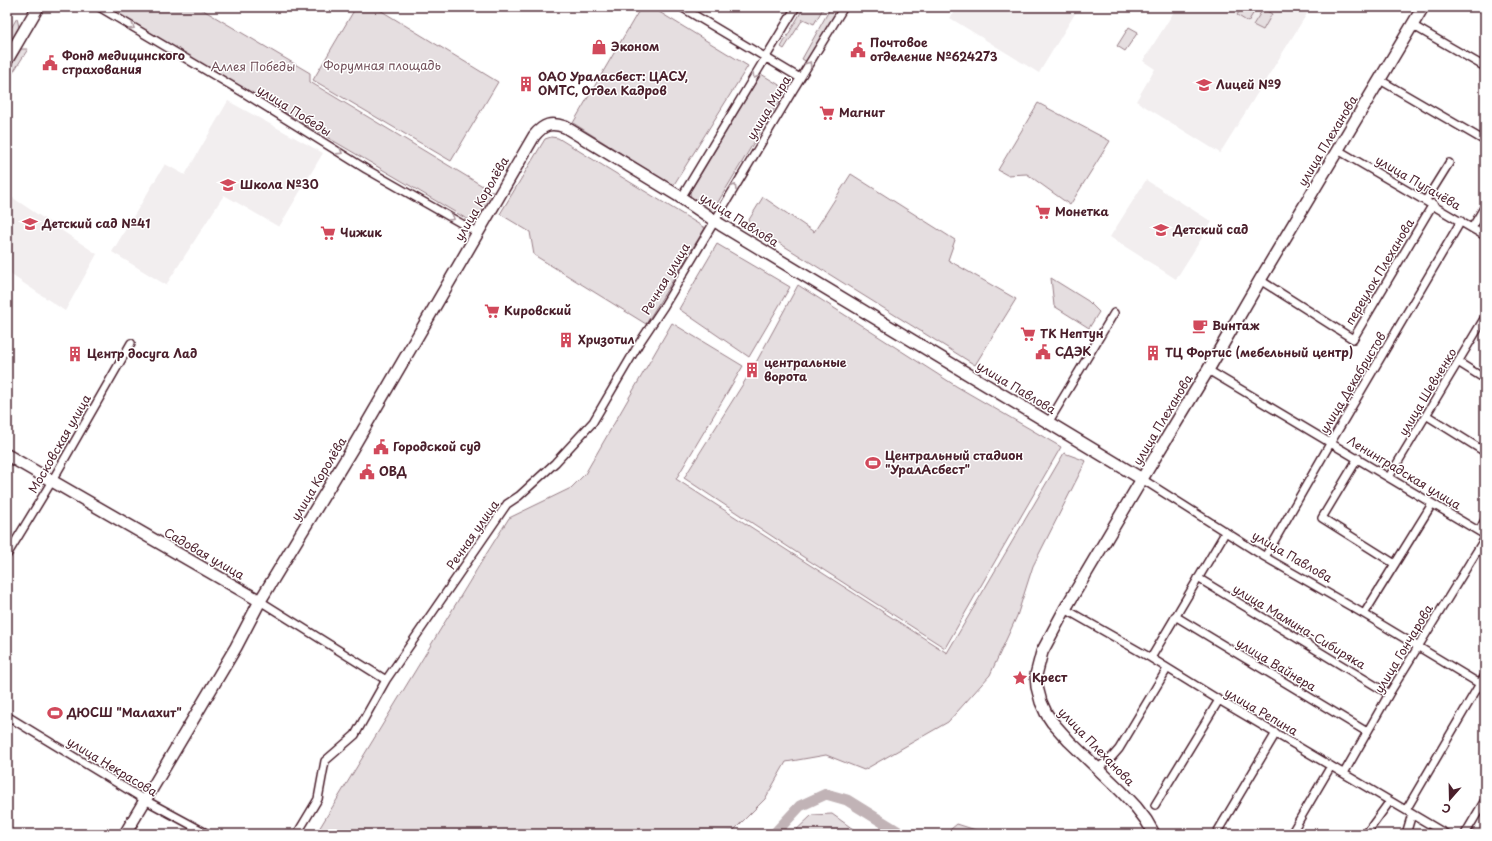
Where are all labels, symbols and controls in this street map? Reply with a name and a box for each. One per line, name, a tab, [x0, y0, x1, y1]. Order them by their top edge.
one-way arrow	[128, 22, 135, 30]
place label: Почтовое отделение №624273	[870, 33, 998, 65]
place label: Эконом	[611, 37, 659, 55]
shop icon: Эконом	[590, 38, 608, 56]
public building icon: Почтовое отделение №624273	[849, 41, 867, 59]
place label: Фонд медицинского страхования	[62, 46, 185, 78]
public building icon: Фонд медицинского страхования	[41, 54, 59, 72]
park label: Форумная площадь	[323, 56, 441, 74]
park label: Аллея Победы	[211, 57, 295, 75]
one-way arrow	[805, 61, 812, 68]
place label: ОАО Ураласбест: ЦАСУ, ОМТС, Отдел Кадров	[538, 67, 688, 99]
street label: улица Мира	[742, 71, 795, 143]
one-way arrow	[752, 72, 759, 79]
building icon: ОАО Ураласбест: ЦАСУ, ОМТС, Отдел Кадров	[517, 75, 535, 93]
place label: Лицей №9	[1216, 75, 1281, 93]
school or university icon: Лицей №9	[1195, 76, 1213, 94]
street label: улица Победы	[254, 80, 335, 140]
street label: улица Плеханова	[1293, 91, 1362, 189]
place label: Магнит	[839, 103, 885, 121]
supermarket icon: Магнит	[818, 104, 836, 122]
one-way arrow	[336, 147, 343, 155]
street label: улица Пугачёва	[1373, 150, 1465, 214]
street label: улица Королёва	[450, 153, 513, 244]
place label: Школа №30	[240, 175, 319, 193]
school or university icon: Школа №30	[219, 176, 237, 194]
one-way arrow	[730, 184, 737, 191]
street label: улица Павлова	[697, 188, 783, 251]
place label: Монетка	[1055, 202, 1109, 220]
supermarket icon: Монетка	[1034, 203, 1052, 221]
place label: Детский сад №41	[41, 214, 150, 232]
one-way arrow	[448, 214, 455, 221]
school or university icon: Детский сад №41	[21, 215, 39, 233]
street label: переулок Плеханова	[1340, 215, 1418, 328]
place label: Детский сад	[1172, 220, 1248, 238]
school or university icon: Детский сад	[1152, 221, 1170, 239]
place label: Чижик	[340, 223, 382, 241]
supermarket icon: Чижик	[319, 224, 337, 242]
street label: Речная улица	[637, 239, 694, 318]
place label: Кировский	[504, 301, 571, 319]
supermarket icon: Кировский	[483, 302, 501, 320]
place label: Винтаж	[1212, 316, 1260, 334]
cafe icon: Винтаж	[1191, 317, 1209, 335]
place label: ТК Нептун	[1040, 324, 1104, 342]
supermarket icon: ТК Нептун	[1019, 325, 1037, 343]
street label: улица Декабристов	[1315, 328, 1390, 437]
place label: Хризотил	[578, 330, 635, 348]
building icon: Хризотил	[557, 331, 575, 349]
place label: СДЭК	[1055, 342, 1091, 360]
public building icon: СДЭК	[1034, 343, 1052, 361]
place label: ТЦ Фортис (мебельный центр)	[1165, 343, 1353, 361]
place label: Центр досуга Лад	[87, 344, 197, 362]
building icon: ТЦ Фортис (мебельный центр)	[1144, 344, 1162, 362]
street label: улица Шевченко	[1394, 344, 1461, 439]
building icon: Центр досуга Лад	[66, 345, 84, 363]
place label: центральные ворота	[764, 353, 847, 385]
street label: улица Павлова	[973, 356, 1060, 418]
building icon: центральные ворота	[743, 361, 761, 379]
street label: улица Плеханова	[1128, 370, 1197, 468]
street label: Московская улица	[23, 390, 95, 496]
street label: Ленинградская улица	[1344, 431, 1465, 514]
street label: улица Королёва	[286, 433, 351, 524]
place label: Городской суд	[393, 437, 481, 455]
public building icon: Городской суд	[372, 438, 390, 456]
place label: Центральный стадион "УралАсбест"	[885, 446, 1023, 478]
sports icon: Центральный стадион "УралАсбест"	[864, 454, 882, 472]
place label: ОВД	[379, 462, 407, 480]
public building icon: ОВД	[358, 463, 376, 481]
street label: Речная улица	[442, 496, 503, 573]
street label: Садовая улица	[161, 523, 248, 584]
street label: улица Павлова	[1249, 526, 1336, 587]
street label: улица Мамина-Сибиряка	[1230, 579, 1370, 673]
street label: улица Гончарова	[1369, 600, 1437, 696]
street label: улица Вайнера	[1233, 633, 1320, 695]
place label: Крест	[1032, 668, 1068, 686]
place icon: Крест	[1011, 669, 1029, 687]
street label: улица Репина	[1221, 683, 1302, 740]
place label: ДЮСШ "Малахит"	[66, 703, 182, 721]
street label: улица Плеханова	[1054, 703, 1139, 790]
sports icon: ДЮСШ "Малахит"	[46, 704, 64, 722]
street label: улица Некрасова	[64, 732, 162, 801]
north arrow	[1430, 779, 1470, 819]
text: С	[1440, 799, 1453, 818]

